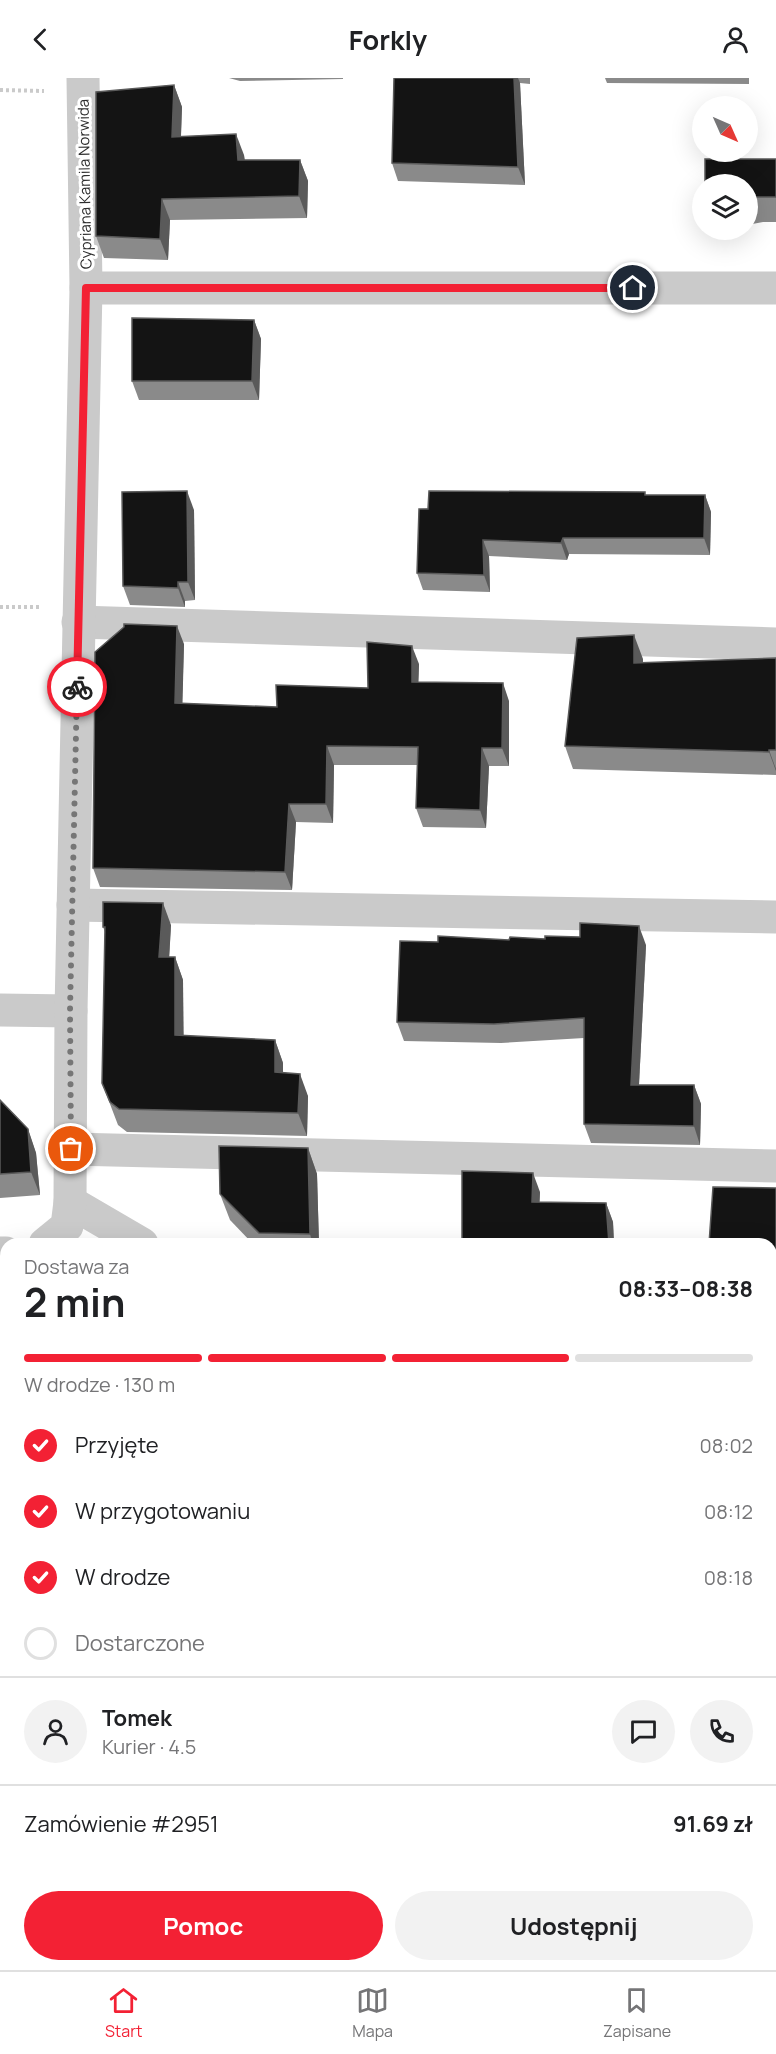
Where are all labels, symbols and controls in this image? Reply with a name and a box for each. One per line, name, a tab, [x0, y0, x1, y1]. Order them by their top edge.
text: Forkly	[349, 21, 427, 58]
icon: back	[24, 23, 57, 56]
icon: person	[719, 23, 752, 56]
north arrow	[692, 96, 758, 162]
map controls	[692, 96, 758, 240]
street label: Cypriana Kamila Norwida	[73, 99, 96, 269]
button: layers	[692, 174, 758, 240]
pin	[607, 262, 658, 313]
icon: home	[616, 271, 649, 304]
courier	[47, 657, 107, 717]
icon: bike	[61, 671, 94, 704]
pin	[45, 1123, 96, 1174]
icon: bag	[54, 1132, 87, 1165]
text: Dostawa za	[24, 1253, 129, 1280]
text: 08:33–08:38	[618, 1274, 753, 1304]
text: 2 min	[24, 1275, 125, 1329]
text: W drodze · 130 m	[24, 1371, 175, 1398]
icon: check	[24, 1429, 57, 1462]
text: Przyjęte	[75, 1430, 159, 1460]
text: 08:02	[700, 1432, 753, 1459]
icon: check	[24, 1495, 57, 1528]
text: W przygotowaniu	[75, 1496, 250, 1526]
text: 08:12	[704, 1498, 753, 1525]
icon: check	[24, 1561, 57, 1594]
text: W drodze	[75, 1562, 170, 1592]
text: 08:18	[704, 1564, 753, 1591]
text: Dostarczone	[75, 1628, 205, 1658]
button: person	[24, 1700, 87, 1763]
button: chat	[612, 1700, 675, 1763]
button: phone	[690, 1700, 753, 1763]
text: Tomek	[102, 1703, 172, 1733]
text: Kurier · 4.5	[102, 1733, 196, 1760]
text: Zamówienie #2951	[24, 1809, 219, 1839]
text: 91.69 zł	[673, 1809, 753, 1839]
button: Pomoc	[24, 1891, 383, 1960]
button: Udostępnij	[395, 1891, 753, 1960]
tab: Start	[105, 1984, 142, 2042]
tab: Mapa	[352, 1984, 393, 2042]
tab: Zapisane	[603, 1984, 671, 2042]

